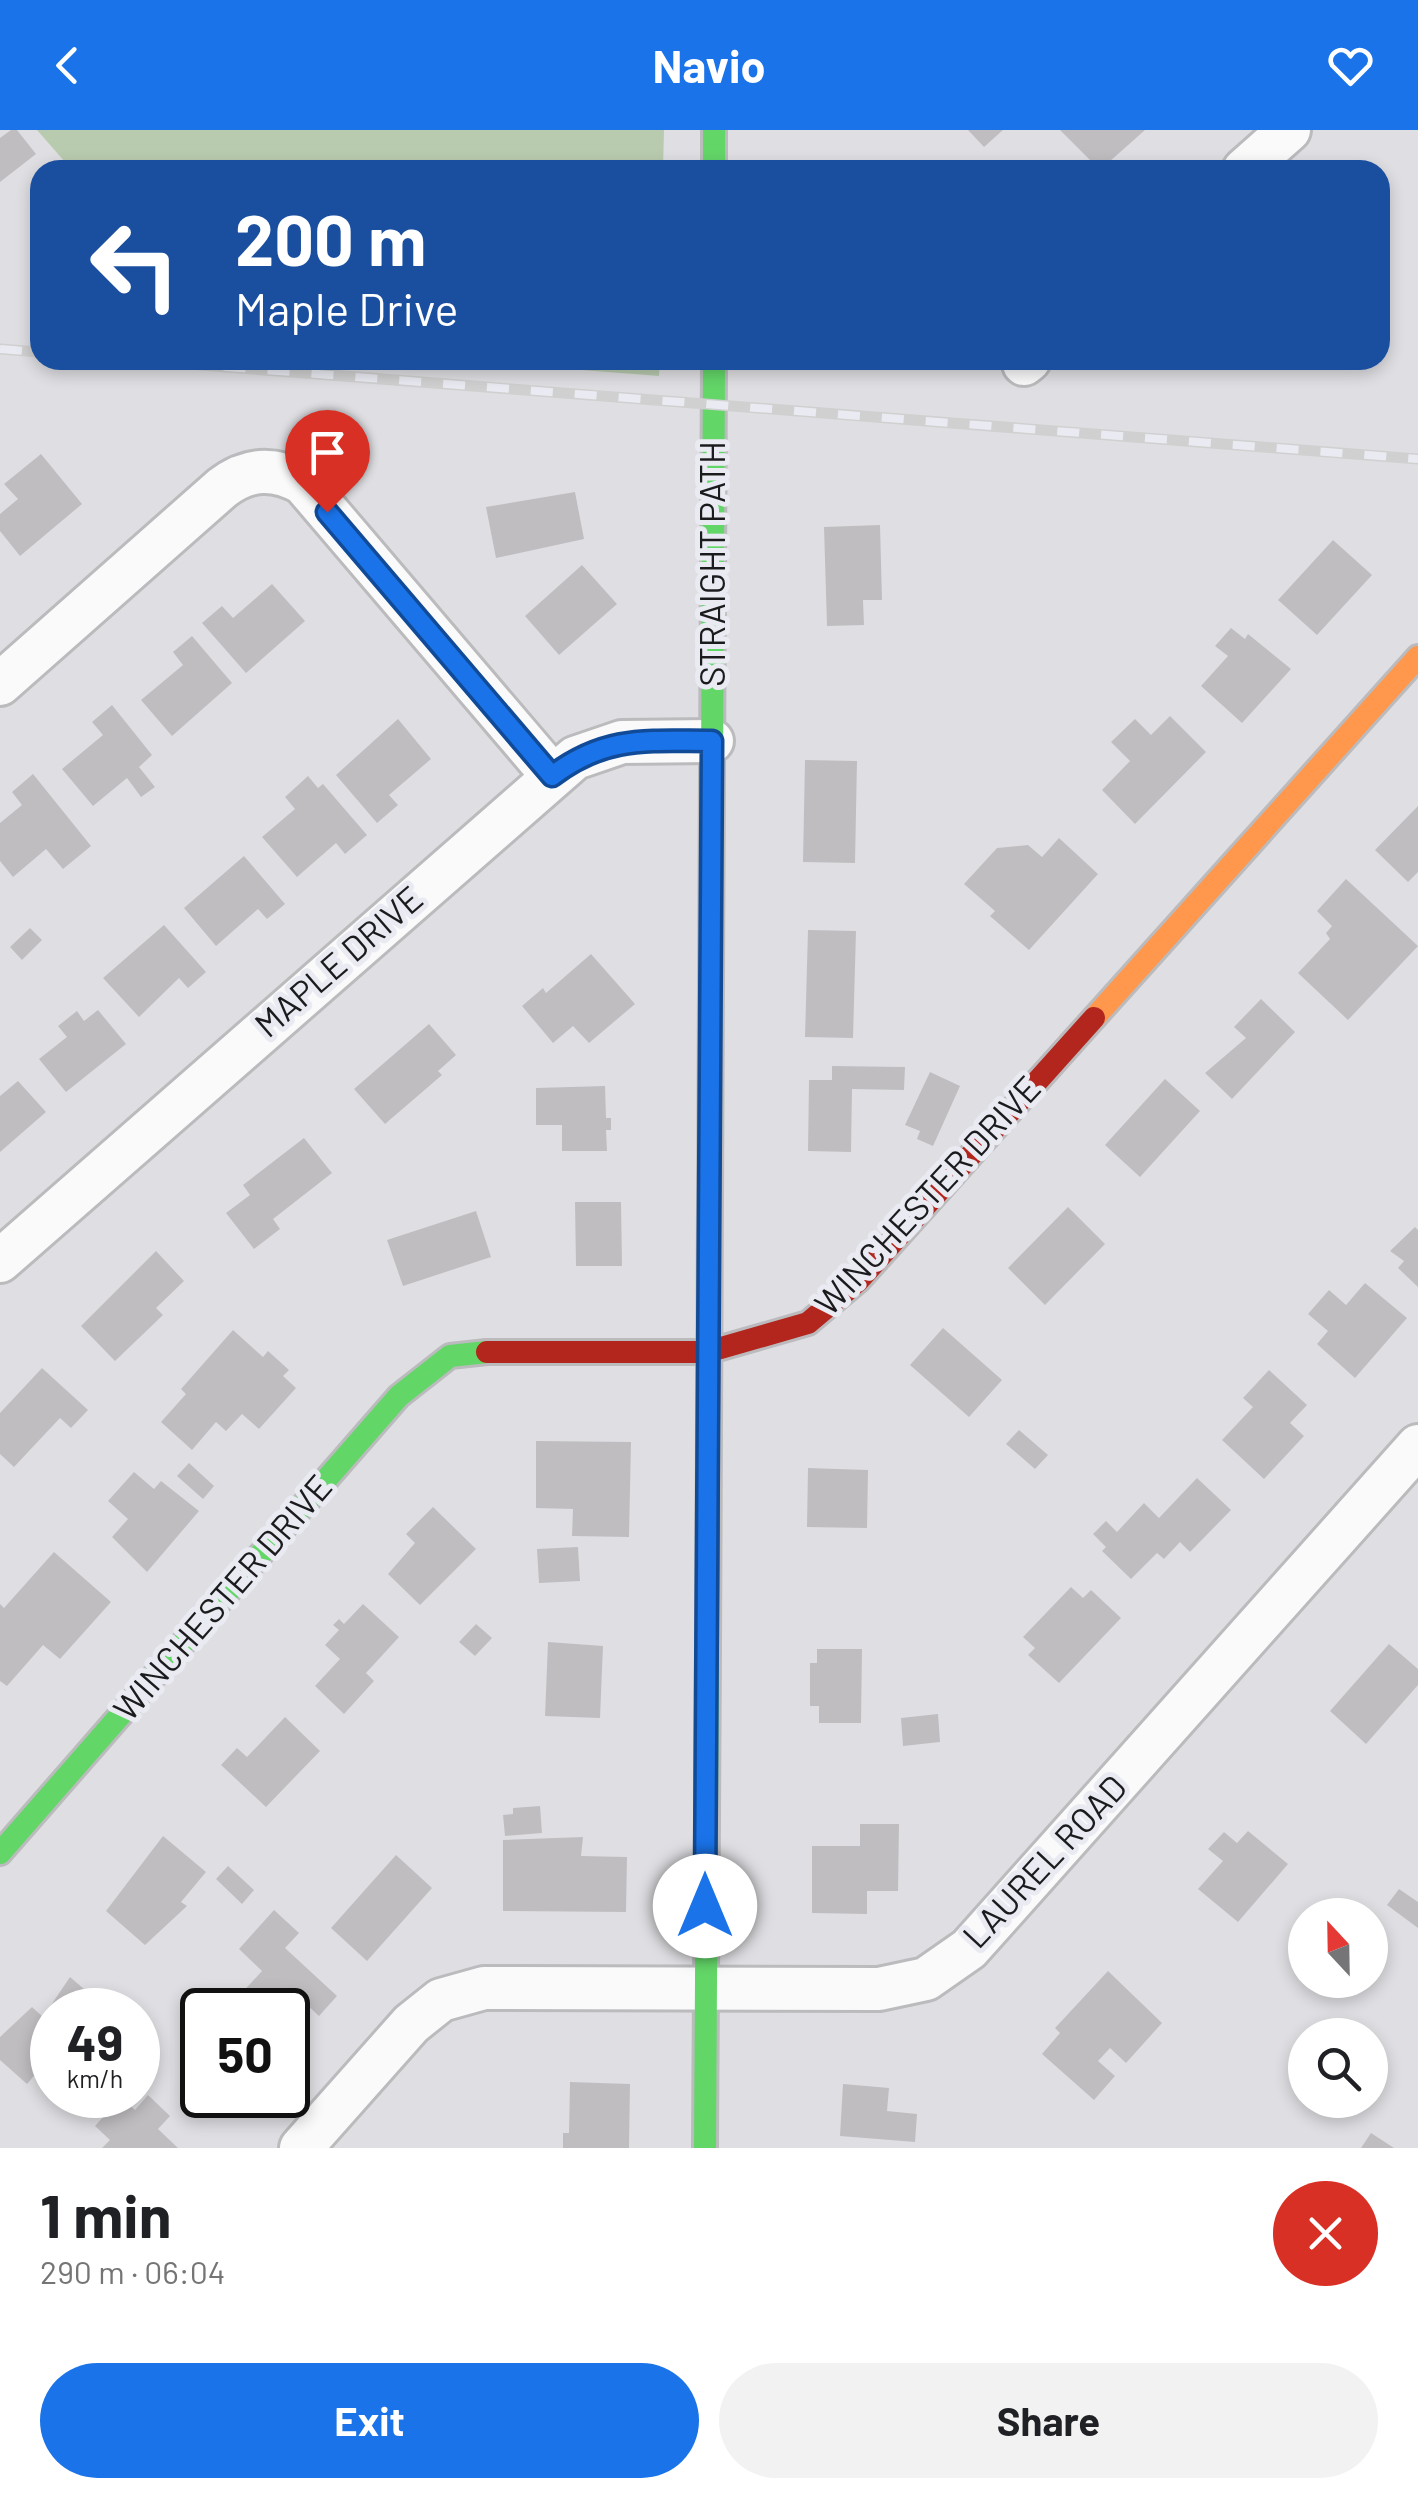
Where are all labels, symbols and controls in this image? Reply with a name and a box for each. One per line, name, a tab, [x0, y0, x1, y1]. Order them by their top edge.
icon: back	[40, 38, 95, 93]
text: Navio	[653, 38, 766, 92]
icon: heart	[1323, 38, 1378, 93]
text: 200 m	[235, 196, 426, 280]
icon: left	[70, 200, 200, 330]
text: Maple Drive	[235, 281, 459, 335]
pin	[285, 410, 370, 513]
icon: arrive	[300, 425, 355, 480]
street label: STRAIGHT PATH	[690, 441, 732, 687]
street label: MAPLE DRIVE	[245, 876, 430, 1045]
street label: WINCHESTER DRIVE	[805, 1066, 1048, 1323]
street label: WINCHESTER DRIVE	[103, 1465, 339, 1728]
street label: LAUREL ROAD	[953, 1766, 1134, 1956]
position arrow	[653, 1854, 757, 1958]
north arrow	[1288, 1898, 1388, 1998]
map controls	[1288, 1898, 1388, 2118]
speed limit sign: 50	[180, 1988, 310, 2118]
text: 49	[67, 2011, 123, 2071]
button: search	[1288, 2018, 1388, 2118]
text: km/h	[67, 2063, 123, 2093]
text: 1 min	[40, 2178, 171, 2250]
button: close	[1273, 2181, 1378, 2286]
text: 290 m · 06:04	[40, 2252, 225, 2290]
button: Exit	[40, 2363, 699, 2478]
button: Share	[719, 2363, 1378, 2478]

